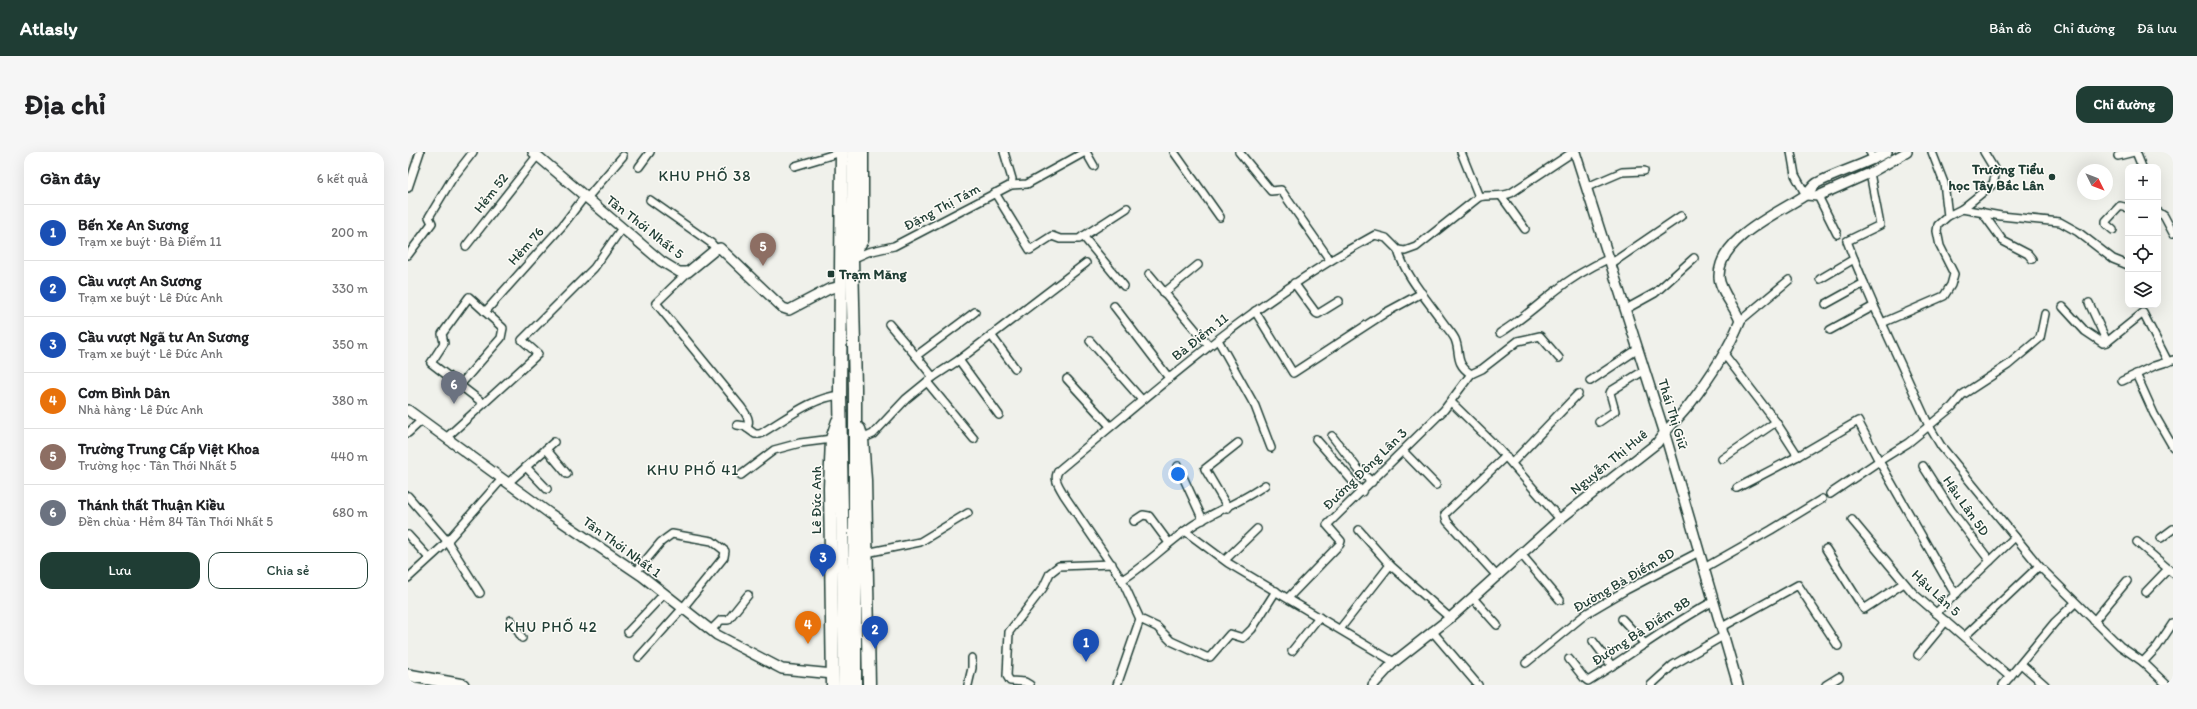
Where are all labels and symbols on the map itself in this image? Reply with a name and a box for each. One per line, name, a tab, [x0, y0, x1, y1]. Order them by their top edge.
place label: Trường Tiểu học Tây Bắc Lân	[1949, 161, 2045, 194]
north arrow	[2077, 164, 2113, 200]
district label: KHU PHỐ 38	[659, 166, 751, 185]
street label: Hẻm 52	[470, 169, 512, 216]
marker: Trường Tiểu học Tây Bắc Lân	[2047, 172, 2057, 182]
street label: Đặng Thị Tám	[901, 180, 983, 234]
street label: Tân Thới Nhất 5	[603, 191, 687, 263]
street label: Hẻm 76	[504, 223, 548, 269]
pin: 5	[750, 233, 776, 266]
place label: Trạm Măng	[838, 266, 907, 283]
marker: Trạm Măng	[826, 269, 836, 279]
street label: Bà Điểm 11	[1168, 309, 1232, 364]
pin: 6	[441, 371, 467, 404]
street label: Thái Thị Giữ	[1654, 377, 1692, 452]
street label: Đường Đông Lân 3	[1319, 424, 1411, 514]
street label: Nguyễn Thị Huê	[1567, 425, 1651, 498]
district label: KHU PHỐ 41	[647, 460, 739, 479]
your location	[1168, 464, 1188, 484]
street label: Lê Đức Anh	[808, 465, 825, 534]
street label: Hậu Lân 5D	[1939, 473, 1993, 539]
street label: Tân Thới Nhất 1	[579, 513, 665, 581]
pin: 3	[810, 544, 836, 577]
street label: Đường Bà Điểm 8D	[1570, 544, 1678, 616]
street label: Hậu Lân 5	[1908, 566, 1964, 620]
street label: Đường Bà Điểm 8B	[1589, 593, 1693, 669]
pin: 4	[795, 611, 821, 644]
pin: 2	[862, 616, 888, 649]
district label: KHU PHỐ 42	[504, 617, 598, 636]
pin: 1	[1073, 629, 1099, 662]

